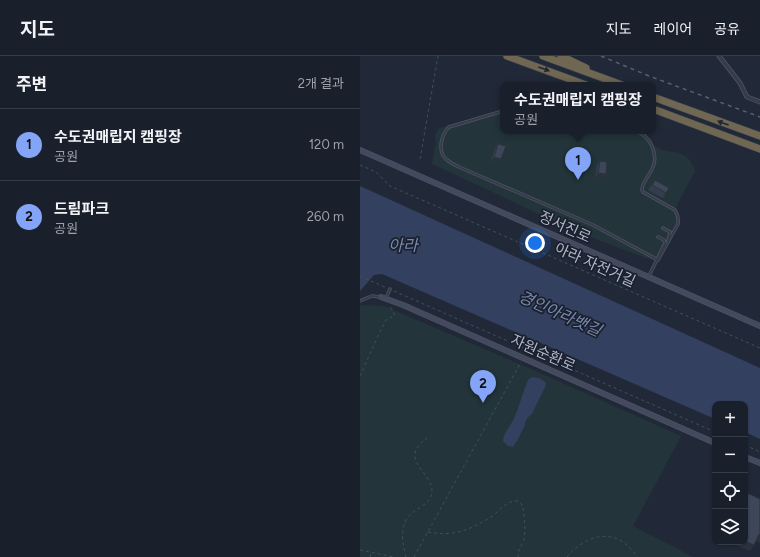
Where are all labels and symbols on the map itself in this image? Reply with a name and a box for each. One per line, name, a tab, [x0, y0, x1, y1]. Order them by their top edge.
one-way arrow	[538, 67, 550, 73]
one-way arrow	[717, 119, 729, 125]
pin: 1	[565, 147, 591, 180]
street label: 정서진로	[536, 208, 594, 246]
your location	[525, 233, 545, 253]
water label: 아라	[388, 236, 420, 255]
street label: 아라 자전거길	[552, 239, 638, 291]
water label: 경인아라뱃길	[516, 287, 605, 341]
street label: 자원순환로	[508, 331, 578, 375]
pin: 2	[470, 370, 496, 403]

